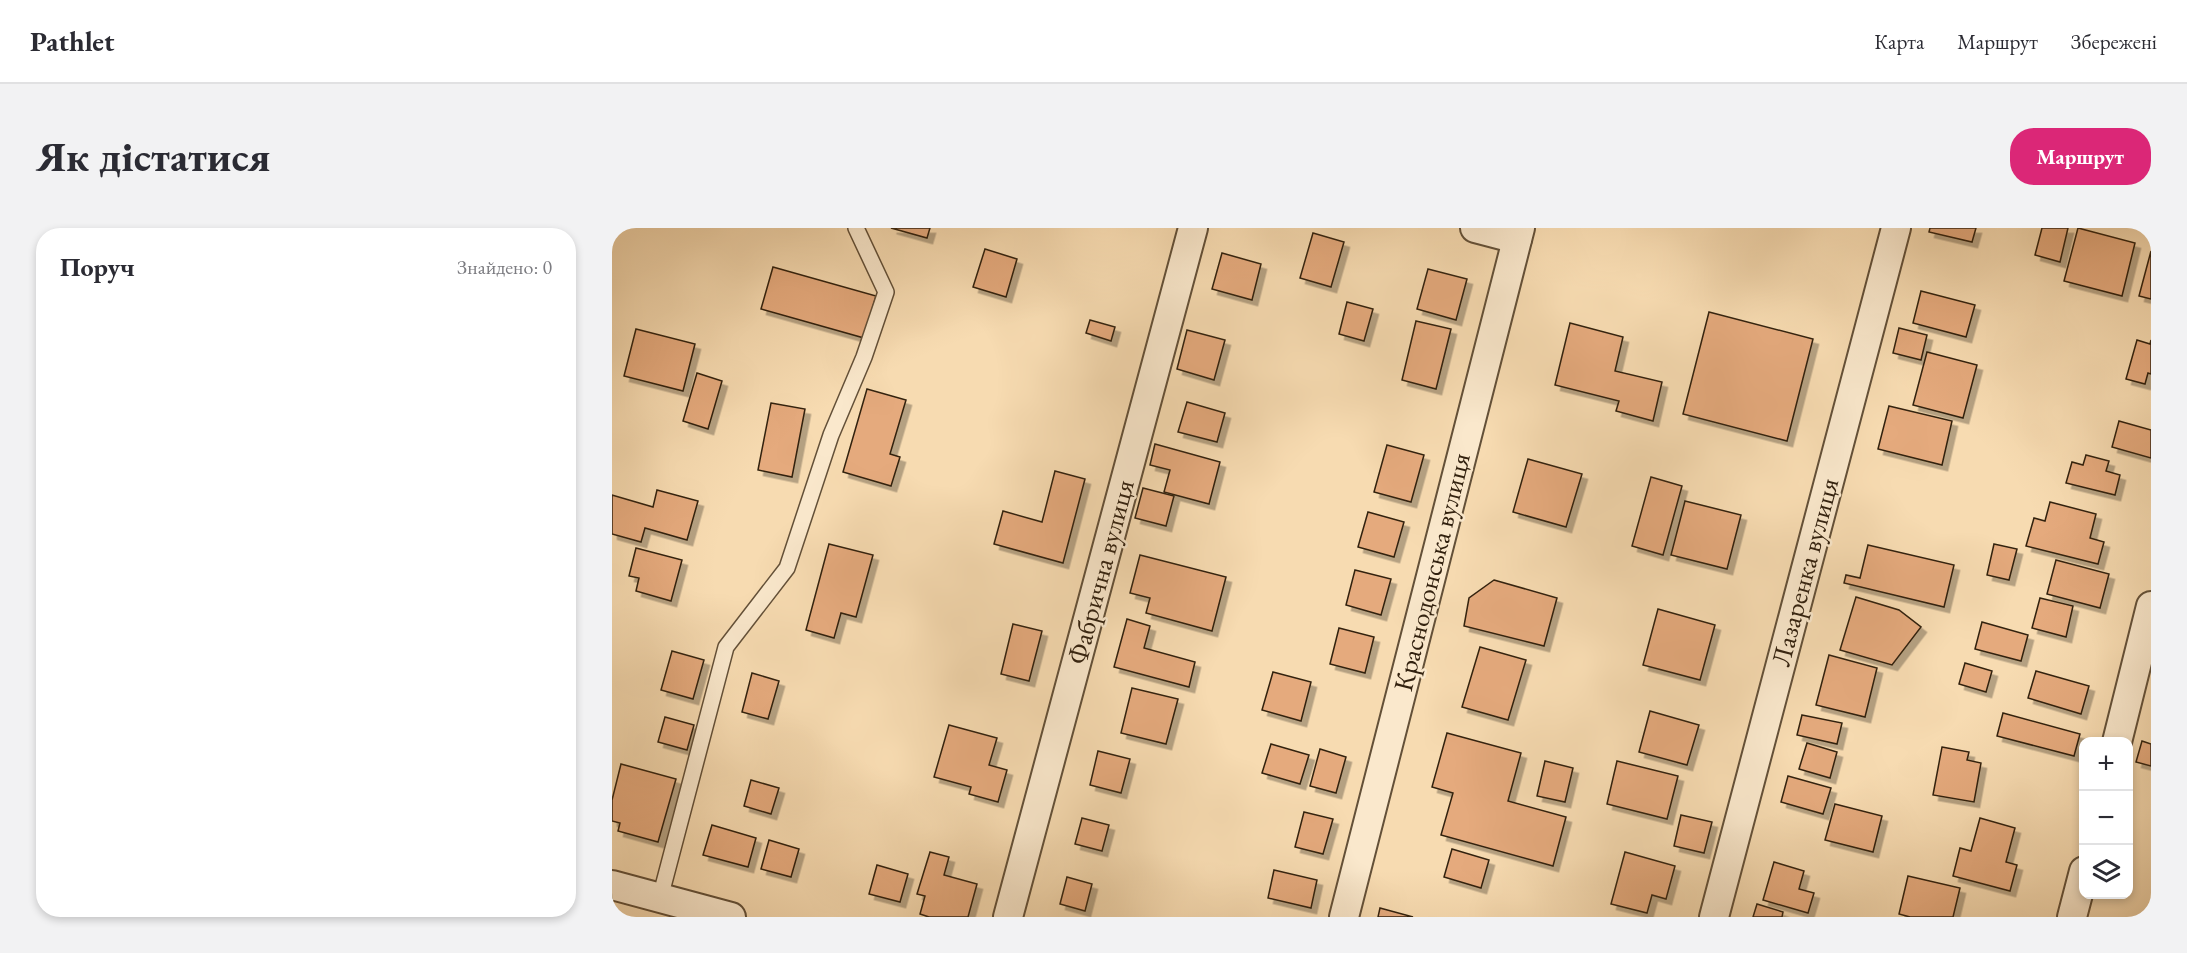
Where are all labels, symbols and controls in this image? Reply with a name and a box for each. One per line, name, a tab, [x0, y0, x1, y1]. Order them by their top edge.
text: Pathlet	[30, 23, 114, 59]
text: Карта	[1874, 28, 1924, 55]
text: Маршрут	[1957, 28, 2038, 55]
text: Збережені	[2071, 28, 2157, 55]
button: Маршрут	[2010, 128, 2151, 185]
text: Як дістатися	[36, 129, 270, 184]
text: Поруч	[60, 250, 135, 284]
text: Знайдено: 0	[457, 254, 552, 280]
street label: Краснодонська вулиця	[1385, 449, 1478, 695]
street label: Лазаренка вулиця	[1763, 474, 1846, 670]
street label: Фабрична вулиця	[1059, 476, 1142, 668]
map controls	[2079, 737, 2133, 899]
button: +	[2079, 737, 2133, 791]
button: −	[2079, 791, 2133, 845]
button: layers	[2079, 845, 2133, 899]

